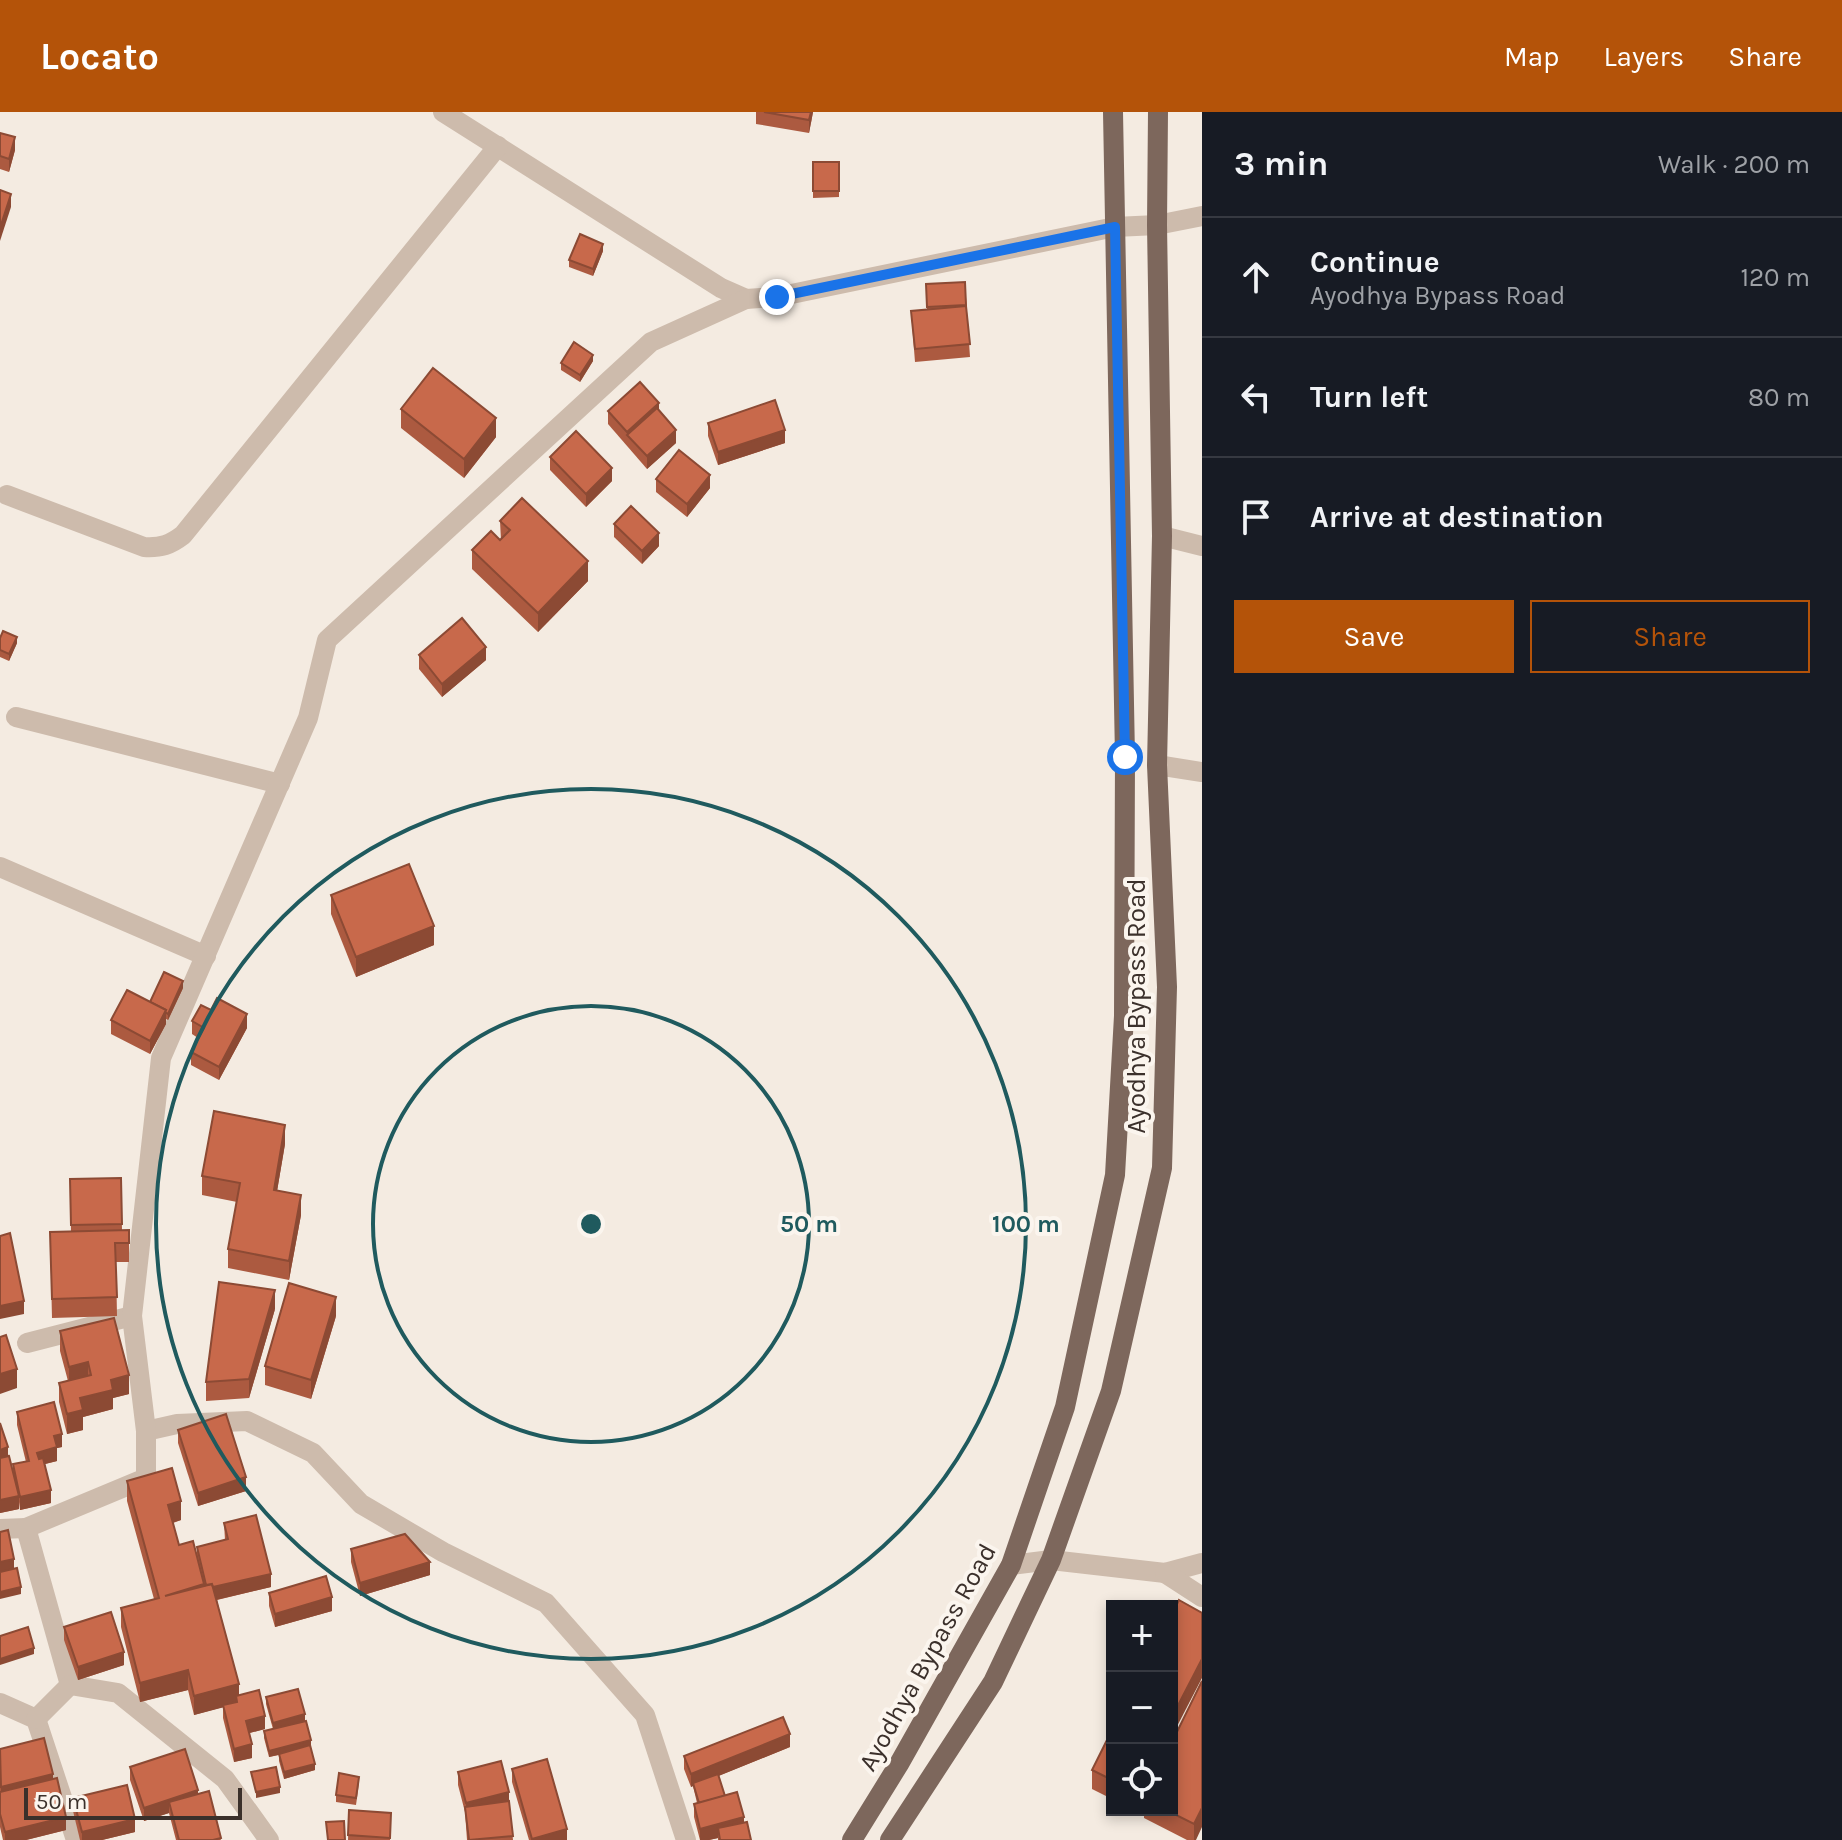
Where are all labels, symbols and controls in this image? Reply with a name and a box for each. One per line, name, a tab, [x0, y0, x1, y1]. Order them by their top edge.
text: Locato	[40, 34, 159, 79]
text: Map	[1504, 40, 1559, 73]
text: Layers	[1603, 40, 1684, 73]
text: Share	[1728, 40, 1802, 73]
text: 3 min	[1234, 144, 1328, 184]
text: Walk · 200 m	[1658, 149, 1810, 180]
text: Continue	[1310, 244, 1440, 280]
icon: ahead	[1234, 255, 1278, 299]
text: 120 m	[1740, 262, 1810, 293]
route end	[759, 279, 795, 315]
text: Ayodhya Bypass Road	[1310, 280, 1565, 311]
icon: left	[1234, 375, 1278, 419]
text: Turn left	[1310, 379, 1428, 415]
text: 80 m	[1748, 382, 1810, 413]
icon: arrive	[1234, 495, 1278, 539]
text: Arrive at destination	[1310, 499, 1604, 535]
button: Save	[1234, 600, 1514, 673]
button: Share	[1530, 600, 1810, 673]
route start	[1107, 739, 1143, 775]
street label: Ayodhya Bypass Road	[1121, 878, 1152, 1134]
centre of rings	[577, 1210, 605, 1238]
text: 50 m	[780, 1210, 838, 1238]
text: 100 m	[992, 1210, 1060, 1238]
street label: Ayodhya Bypass Road	[852, 1538, 1003, 1776]
map controls	[1106, 1600, 1178, 1816]
button: +	[1106, 1600, 1178, 1672]
button: −	[1106, 1672, 1178, 1744]
button: locate	[1106, 1744, 1178, 1816]
scale bar	[24, 1784, 242, 1820]
text: 50 m	[36, 1789, 87, 1815]

